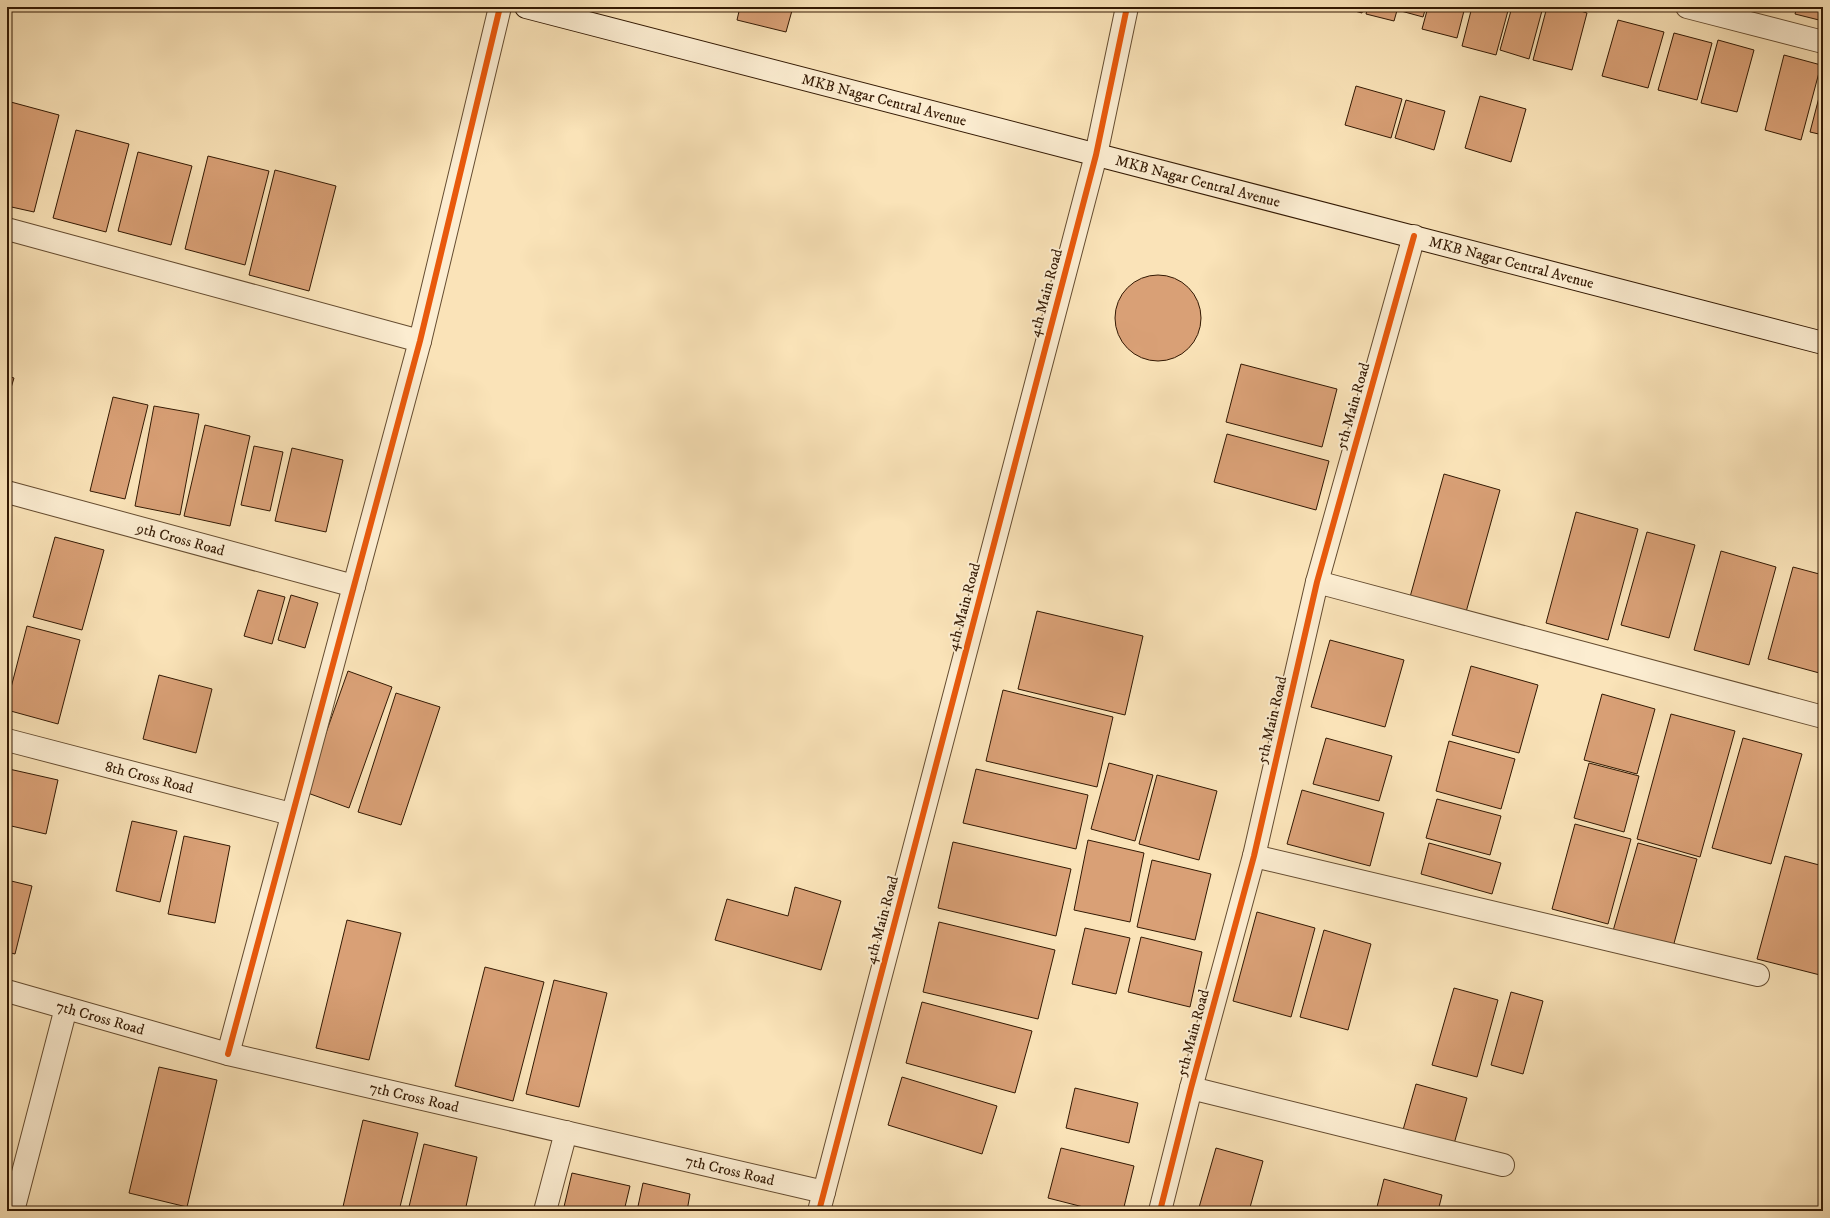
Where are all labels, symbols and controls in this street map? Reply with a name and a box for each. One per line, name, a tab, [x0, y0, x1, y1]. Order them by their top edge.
street label: MKB Nagar Central Avenue	[800, 69, 969, 130]
street label: MKB Nagar Central Avenue	[1113, 151, 1282, 212]
street label: MKB Nagar Central Avenue	[1427, 232, 1596, 293]
street label: 4th Main Road	[1025, 246, 1067, 339]
street label: 5th Main Road	[1332, 360, 1375, 452]
street label: 9th Cross Road	[134, 518, 227, 560]
street label: 4th Main Road	[943, 560, 985, 653]
street label: 5th Main Road	[1253, 674, 1291, 766]
street label: 8th Cross Road	[103, 756, 196, 798]
street label: 4th Main Road	[861, 873, 903, 966]
street label: 5th Main Road	[1172, 987, 1214, 1079]
street label: 7th Cross Road	[54, 996, 147, 1039]
street label: 7th Cross Road	[368, 1078, 461, 1117]
street label: 7th Cross Road	[683, 1151, 777, 1190]

